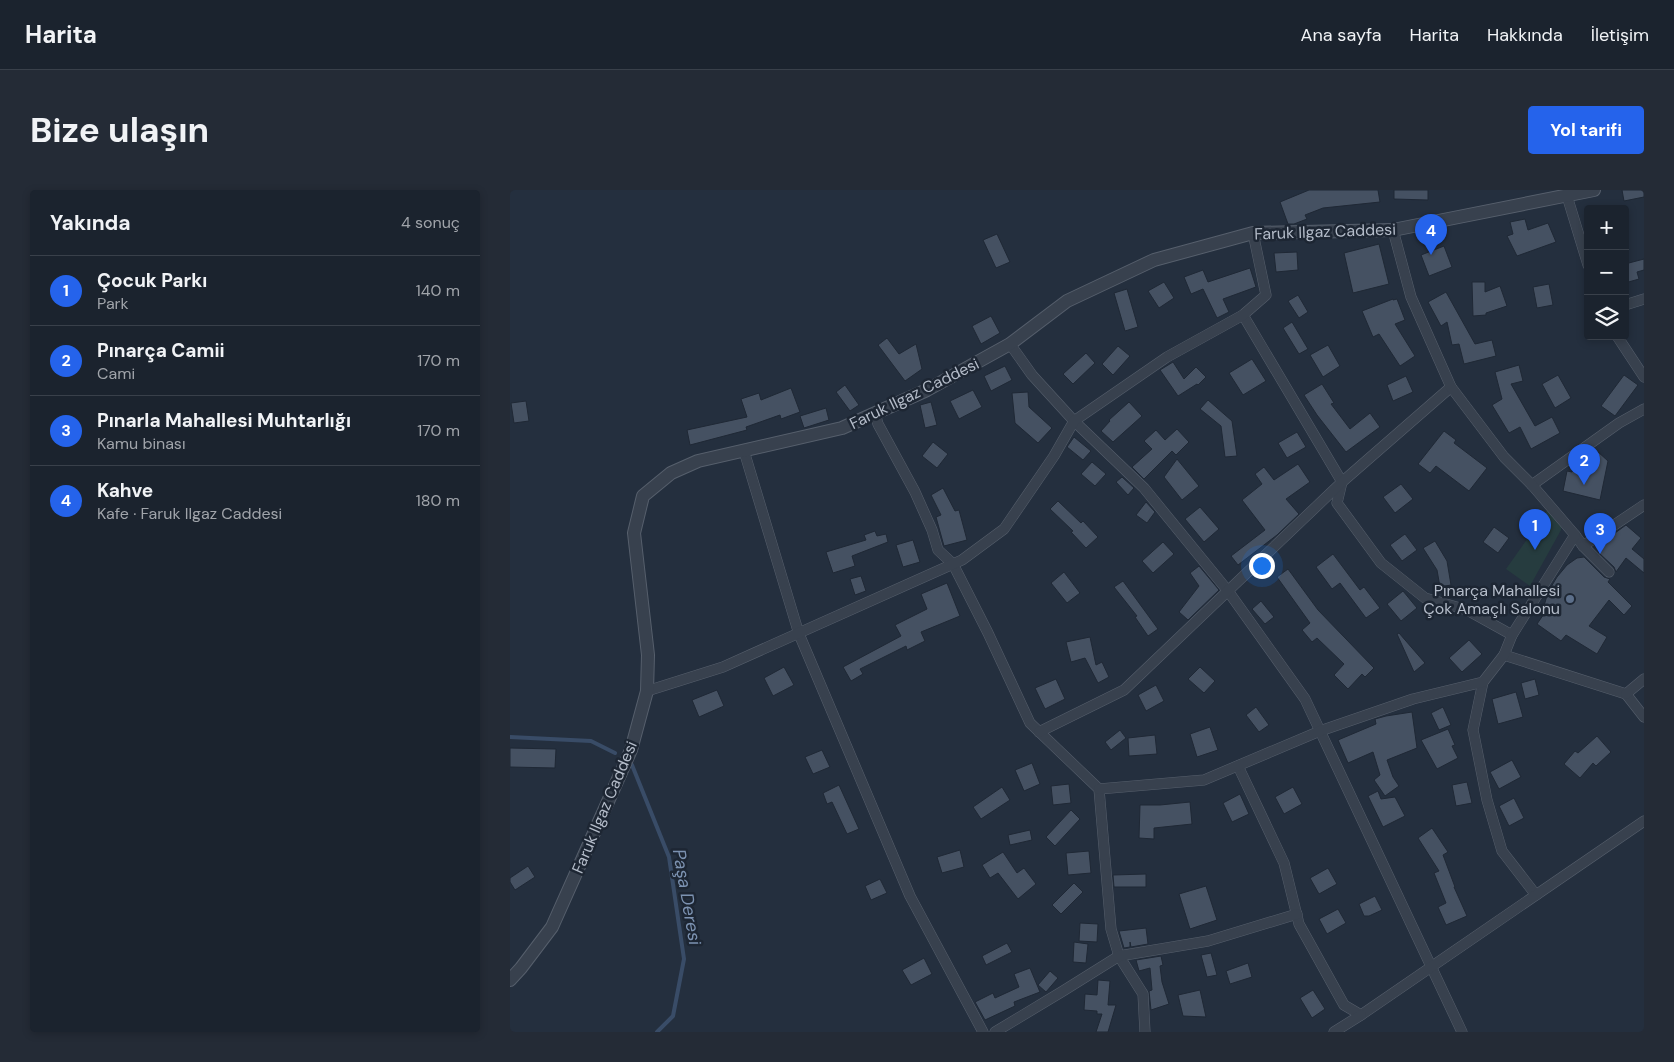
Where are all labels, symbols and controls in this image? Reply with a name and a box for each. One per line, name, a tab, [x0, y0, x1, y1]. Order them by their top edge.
text: Harita	[25, 19, 97, 50]
text: Ana sayfa	[1301, 23, 1381, 47]
text: Harita	[1409, 23, 1459, 47]
text: Hakkında	[1487, 23, 1563, 47]
text: İletişim	[1591, 23, 1649, 47]
button: Yol tarifi	[1528, 106, 1644, 154]
text: Bize ulaşın	[30, 107, 209, 153]
map controls	[1584, 205, 1629, 340]
button: +	[1584, 205, 1629, 250]
text: Yakında	[50, 209, 131, 237]
text: 4 sonuç	[401, 212, 460, 233]
pin: 4	[1415, 214, 1447, 255]
street label: Faruk Ilgaz Caddesi	[1254, 219, 1396, 244]
button: −	[1584, 250, 1629, 295]
text: Çocuk Parkı	[97, 268, 207, 293]
text: 1	[63, 280, 69, 301]
text: 140 m	[416, 280, 460, 301]
text: Park	[97, 293, 129, 314]
button: layers	[1584, 295, 1629, 340]
text: Pınarça Camii	[97, 338, 225, 363]
text: 2	[61, 350, 71, 371]
text: 170 m	[417, 350, 460, 371]
street label: Faruk Ilgaz Caddesi	[846, 353, 982, 434]
text: Cami	[97, 363, 135, 384]
text: Pınarla Mahallesi Muhtarlığı	[97, 408, 351, 433]
text: 3	[61, 420, 71, 441]
text: 170 m	[417, 420, 460, 441]
text: Kamu binası	[97, 433, 185, 454]
pin: 2	[1568, 444, 1600, 485]
text: Kahve	[97, 478, 153, 503]
text: 4	[61, 490, 71, 511]
text: 180 m	[416, 490, 460, 511]
text: Kafe · Faruk Ilgaz Caddesi	[97, 503, 282, 524]
pin: 1	[1519, 509, 1551, 550]
pin: 3	[1584, 513, 1616, 554]
your location	[1249, 553, 1275, 579]
place label: Pınarça Mahallesi Çok Amaçlı Salonu	[1423, 580, 1560, 619]
marker: Pınarça Mahallesi Çok Amaçlı Salonu	[1564, 593, 1576, 605]
street label: Faruk Ilgaz Caddesi	[567, 738, 642, 876]
water label: Paşa Deresi	[667, 847, 707, 948]

